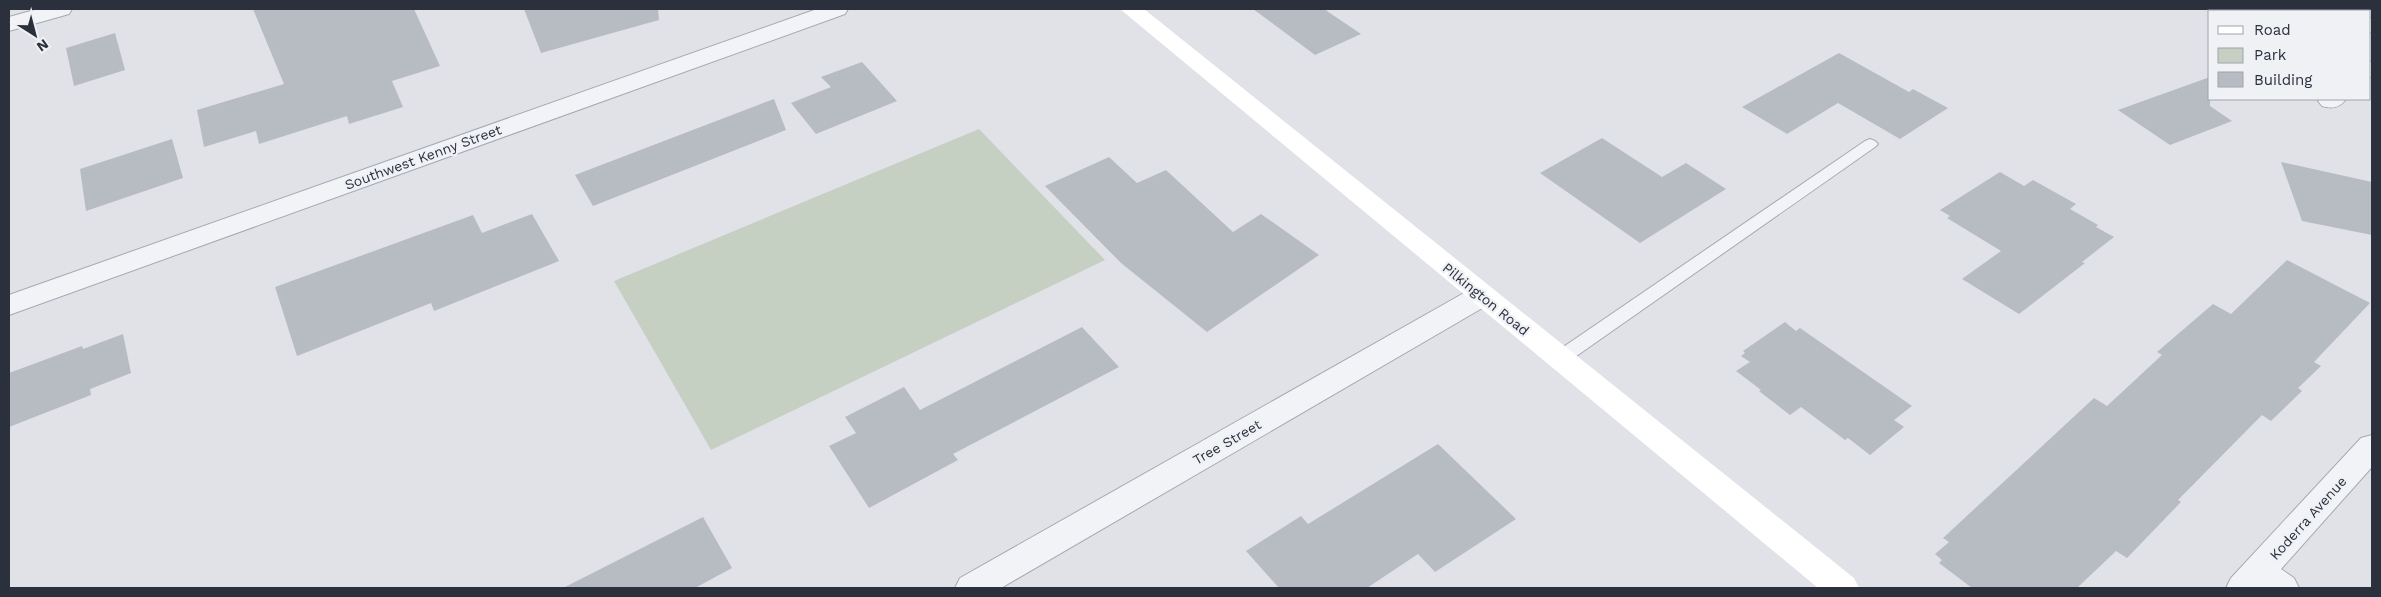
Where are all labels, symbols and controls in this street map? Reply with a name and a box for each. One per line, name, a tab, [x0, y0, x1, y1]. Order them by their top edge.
north arrow	[10, 10, 60, 60]
legend	[2208, 10, 2371, 100]
text: Road	[2254, 21, 2291, 39]
text: N	[34, 36, 52, 55]
text: Park	[2254, 46, 2287, 64]
text: Building	[2254, 71, 2312, 89]
street label: Southwest Kenny Street	[342, 121, 504, 193]
street label: Pilkington Road	[1440, 259, 1532, 339]
street label: Tree Street	[1190, 416, 1264, 468]
street label: Koderra Avenue	[2266, 473, 2350, 563]

